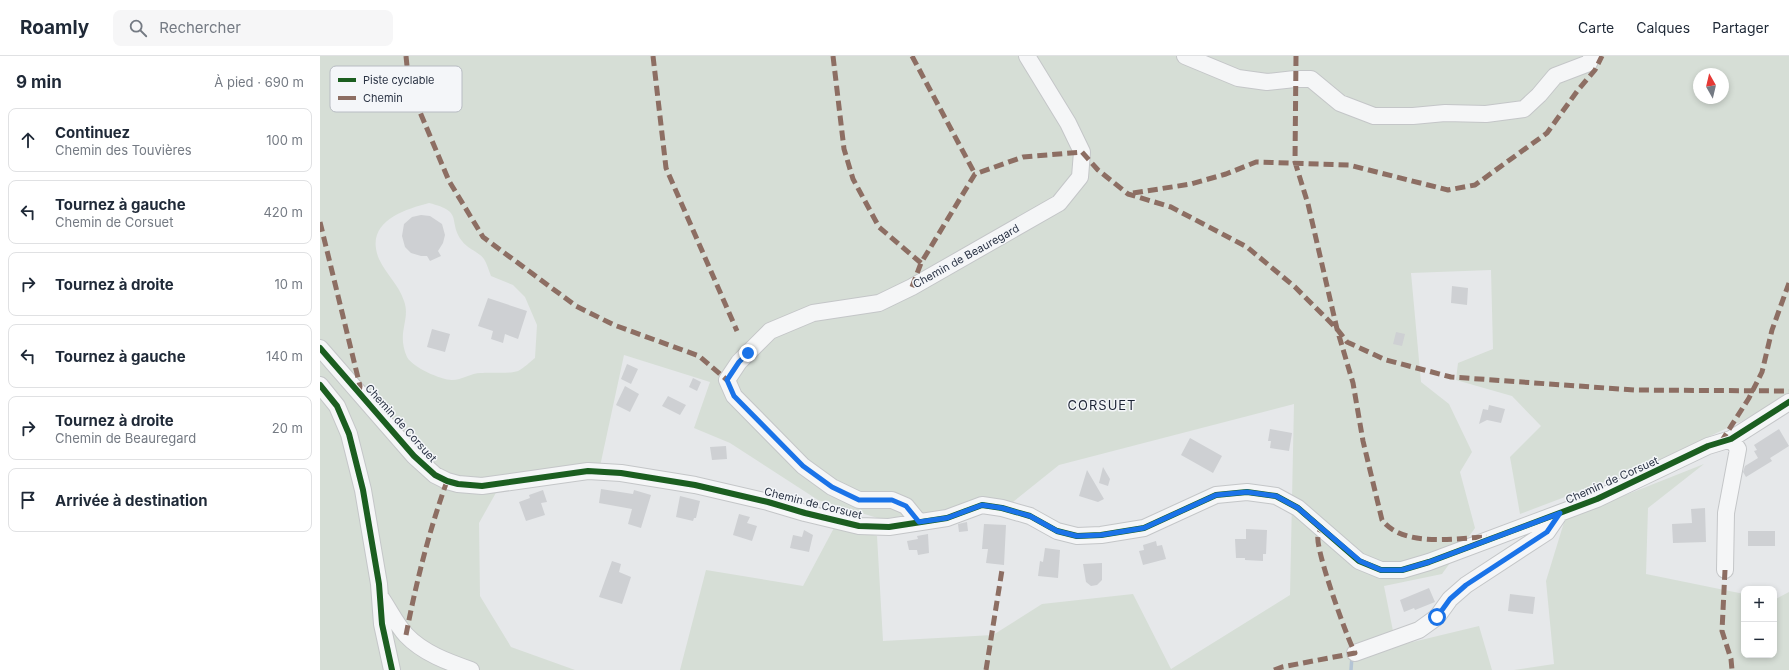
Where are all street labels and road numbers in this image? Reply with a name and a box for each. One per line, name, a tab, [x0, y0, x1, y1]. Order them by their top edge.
street label: Chemin de Beauregard	[910, 221, 1022, 291]
street label: Chemin de Corsuet	[362, 381, 440, 465]
street label: Chemin de Corsuet	[1563, 453, 1661, 507]
street label: Chemin de Corsuet	[763, 484, 864, 522]

